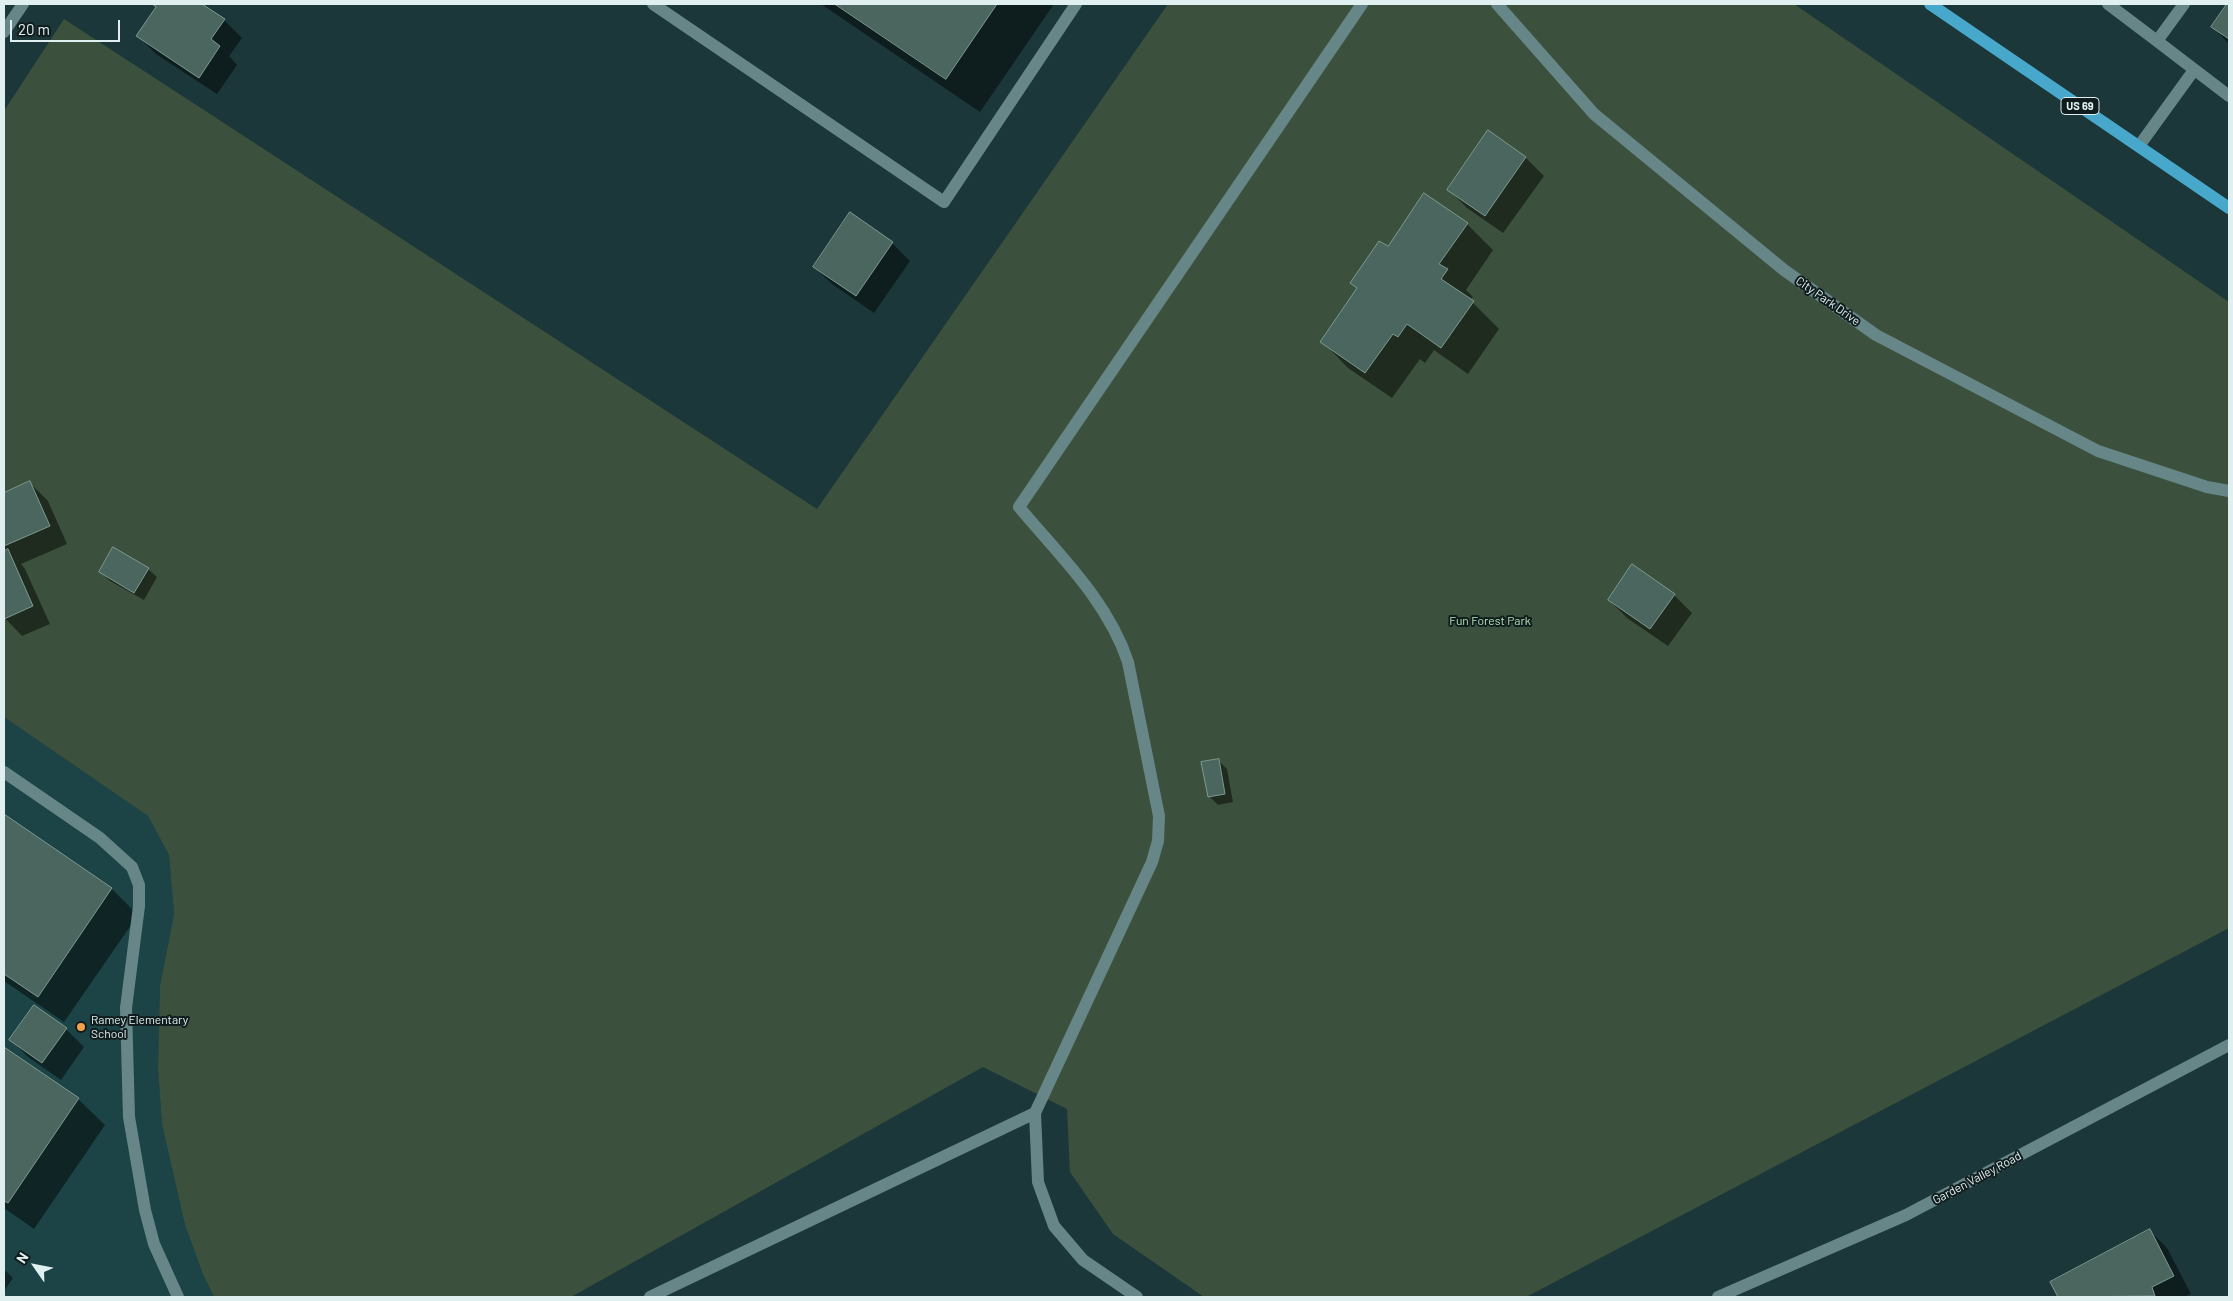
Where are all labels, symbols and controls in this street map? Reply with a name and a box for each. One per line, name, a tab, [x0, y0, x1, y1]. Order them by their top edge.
scale bar	[12, 10, 122, 42]
text: 20 m	[18, 20, 50, 38]
road number: US 69	[2061, 98, 2099, 114]
street label: City Park Drive	[1793, 273, 1863, 329]
park label: Fun Forest Park	[1449, 614, 1531, 628]
place label: Ramey Elementary School	[91, 1013, 188, 1041]
marker: Ramey Elementary School	[75, 1021, 87, 1033]
street label: Garden Valley Road	[1930, 1149, 2024, 1207]
north arrow	[10, 1241, 60, 1291]
text: N	[12, 1249, 32, 1266]

